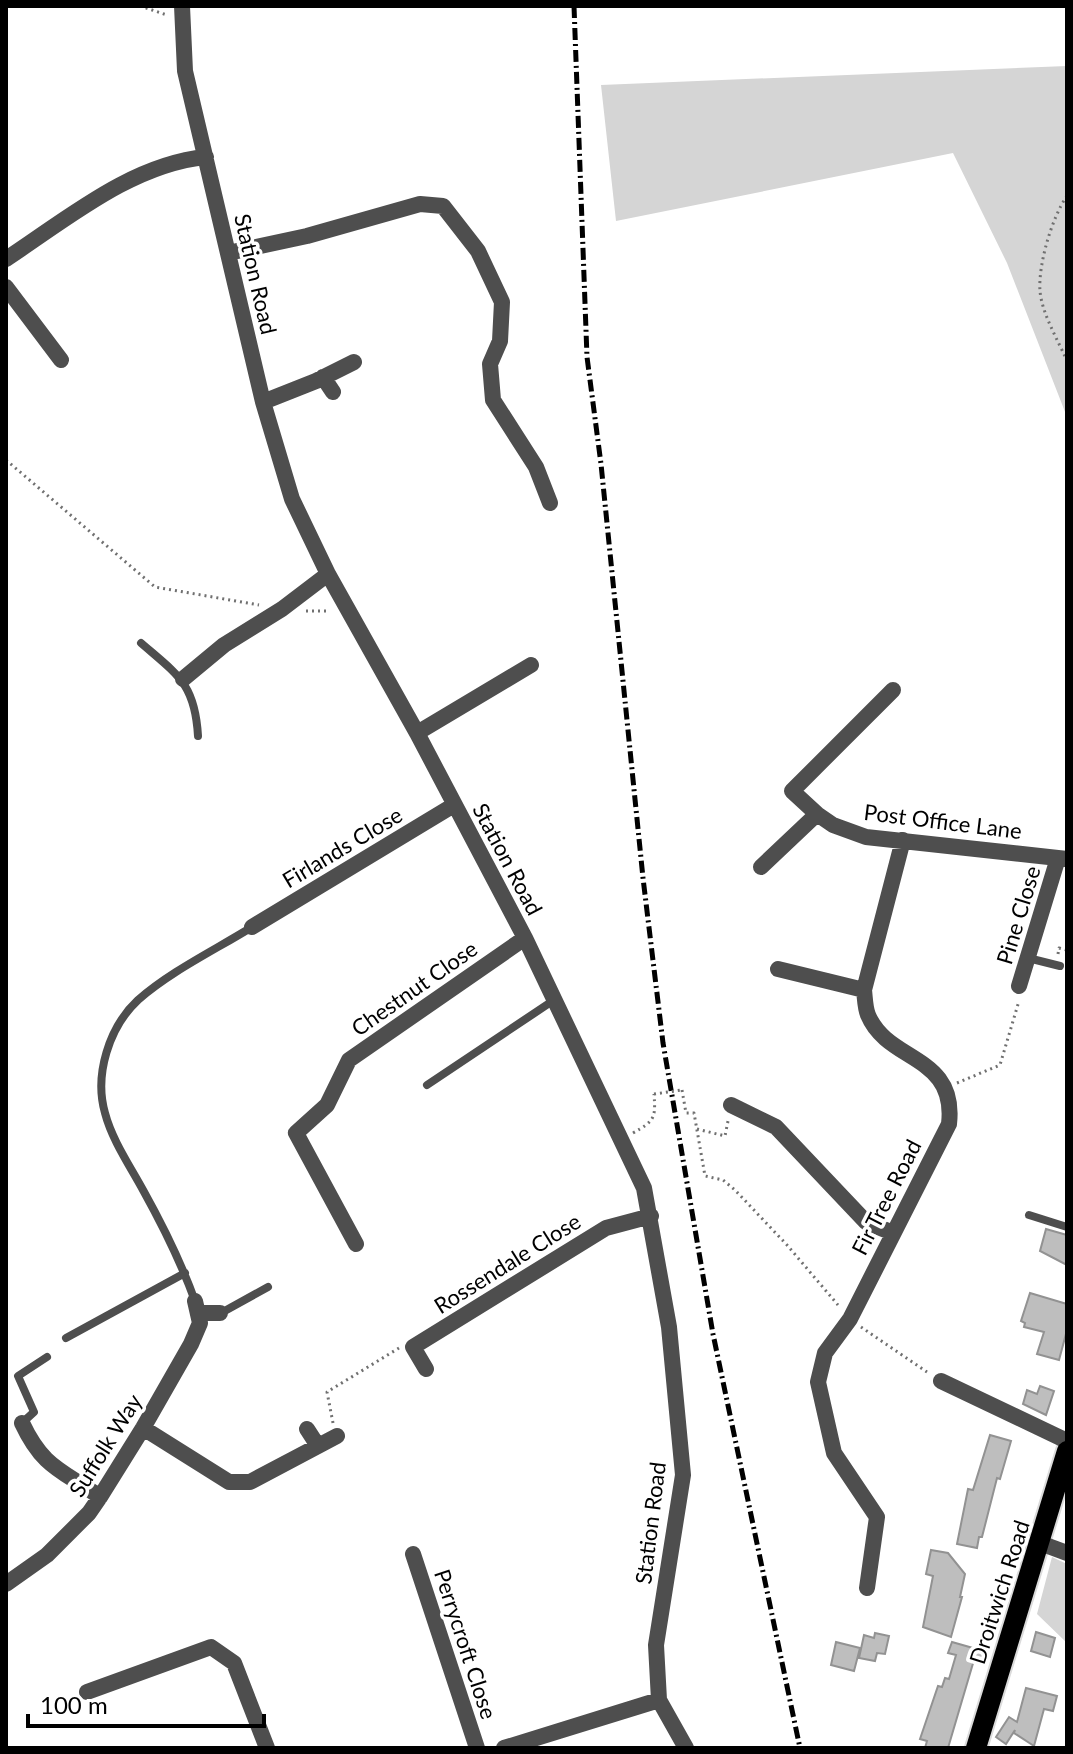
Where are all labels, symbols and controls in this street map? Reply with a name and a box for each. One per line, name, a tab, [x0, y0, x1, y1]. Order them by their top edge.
street label: Station Road	[229, 211, 283, 337]
street label: Station Road	[467, 798, 549, 920]
street label: Post Office Lane	[863, 798, 1023, 844]
street label: Firlands Close	[277, 801, 407, 893]
street label: Pine Close	[990, 863, 1046, 967]
street label: Chestnut Close	[346, 935, 482, 1041]
street label: Fir Tree Road	[845, 1135, 927, 1259]
street label: Rossendale Close	[429, 1207, 585, 1319]
street label: Suffolk Way	[63, 1388, 148, 1501]
street label: Station Road	[629, 1460, 671, 1586]
street label: Droitwich Road	[963, 1517, 1035, 1667]
street label: Perrycroft Close	[429, 1566, 503, 1722]
scale bar	[28, 1678, 264, 1728]
text: 100 m	[40, 1690, 108, 1719]

